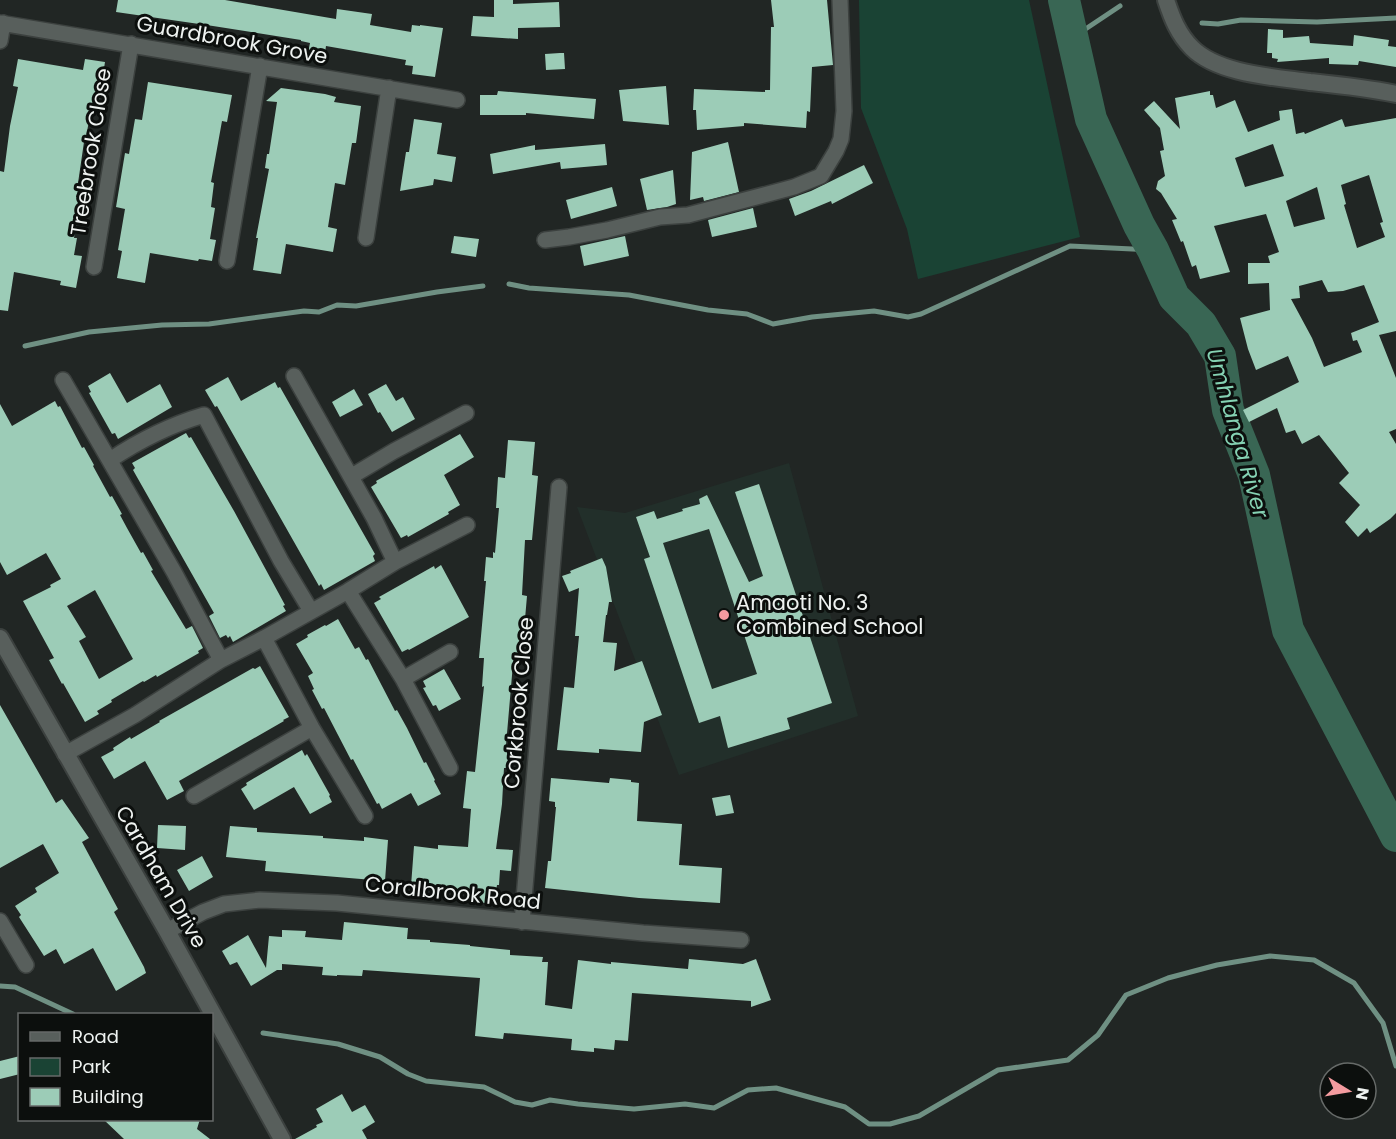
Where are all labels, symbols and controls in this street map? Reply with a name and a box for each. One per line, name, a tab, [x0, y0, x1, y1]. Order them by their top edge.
street label: Guardbrook Grove	[134, 8, 330, 71]
street label: Treebrook Close	[63, 66, 118, 238]
water label: Umhlanga River	[1198, 345, 1277, 522]
place label: Amaoti No. 3 Combined School	[736, 588, 923, 641]
marker: Amaoti No. 3 Combined School	[717, 608, 731, 622]
street label: Corkbrook Close	[497, 616, 540, 790]
street label: Cardham Drive	[109, 800, 214, 953]
street label: Coralbrook Road	[364, 869, 542, 916]
legend	[18, 1013, 213, 1121]
text: Road	[72, 1024, 119, 1049]
text: Park	[72, 1054, 111, 1079]
north arrow	[1318, 1061, 1378, 1121]
text: Building	[72, 1084, 144, 1109]
text: N	[1350, 1086, 1375, 1102]

